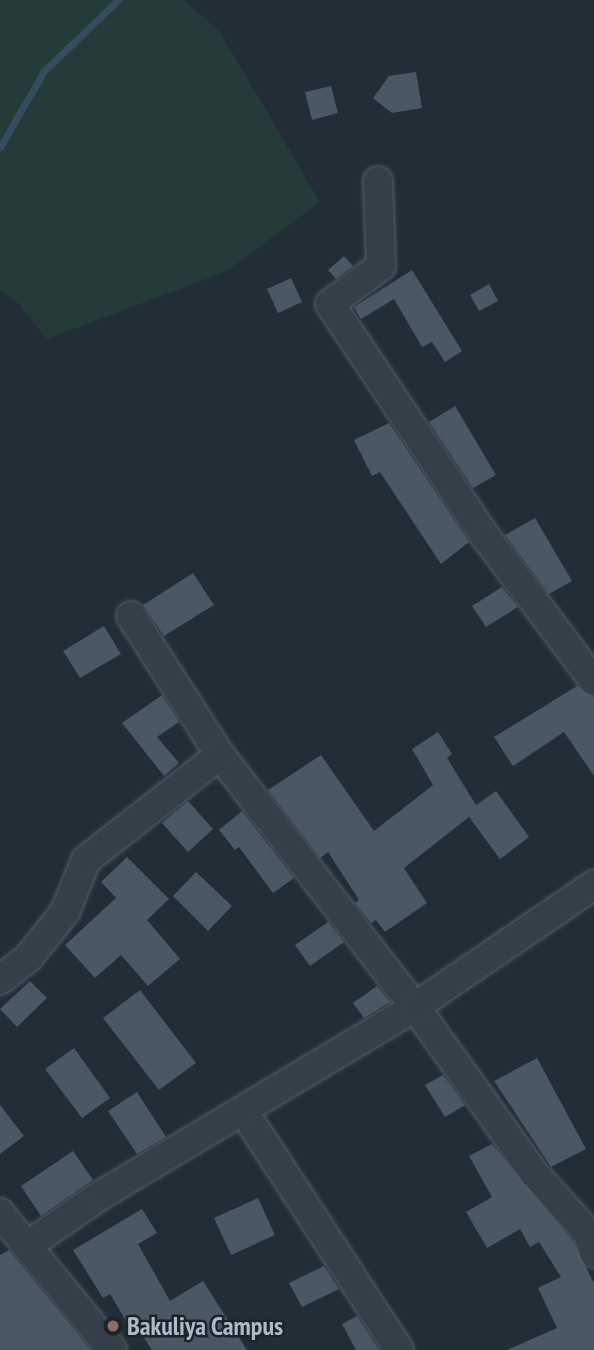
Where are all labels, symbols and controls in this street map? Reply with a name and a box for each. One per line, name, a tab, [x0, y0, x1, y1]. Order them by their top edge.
place label: Bakuliya Campus	[127, 1310, 283, 1342]
marker: Bakuliya Campus	[105, 1318, 121, 1334]

